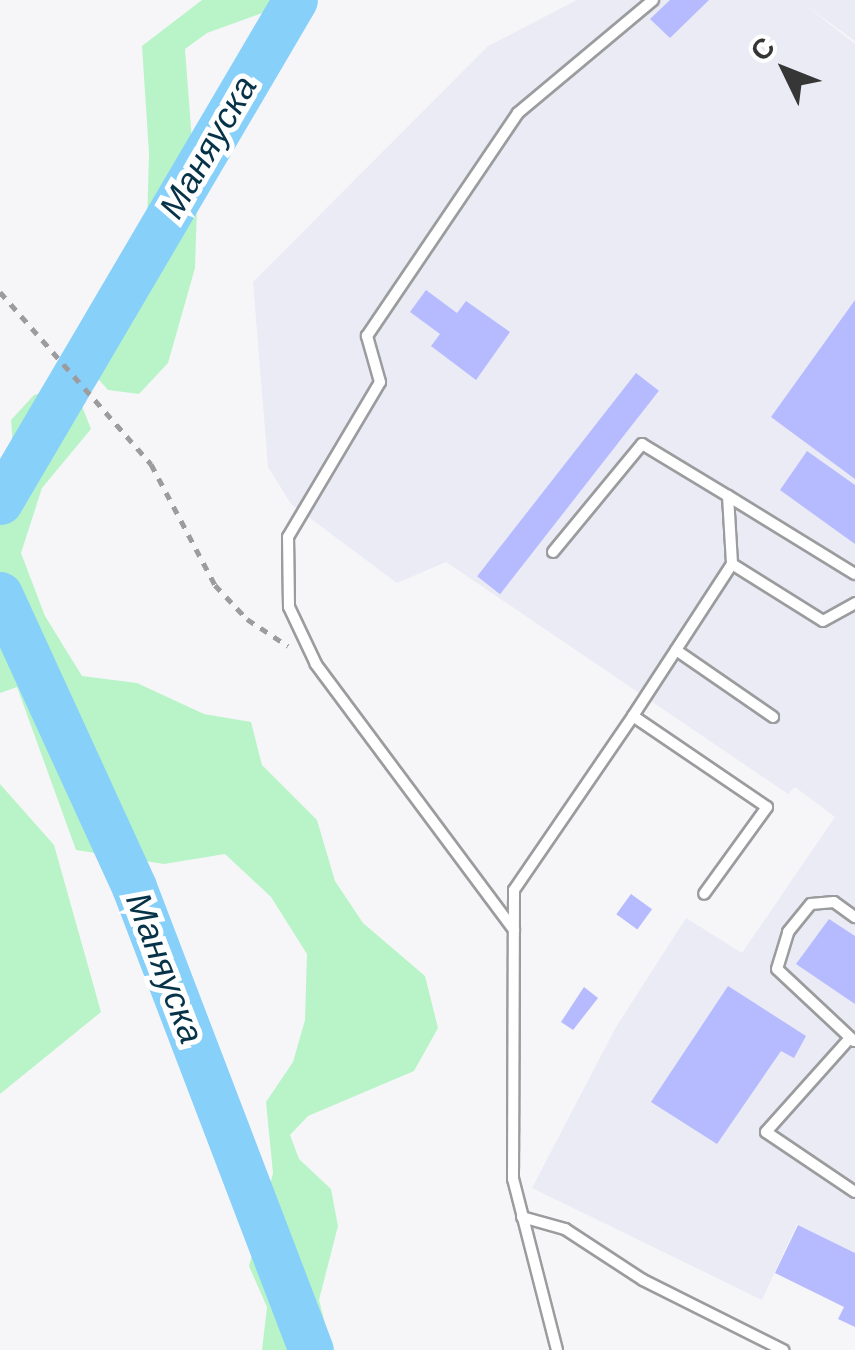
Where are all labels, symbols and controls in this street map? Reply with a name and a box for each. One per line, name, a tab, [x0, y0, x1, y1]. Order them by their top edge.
north arrow	[735, 20, 835, 120]
text: С	[742, 29, 783, 69]
water label: Маняуска	[150, 68, 266, 226]
water label: Маняуска	[117, 887, 213, 1049]

